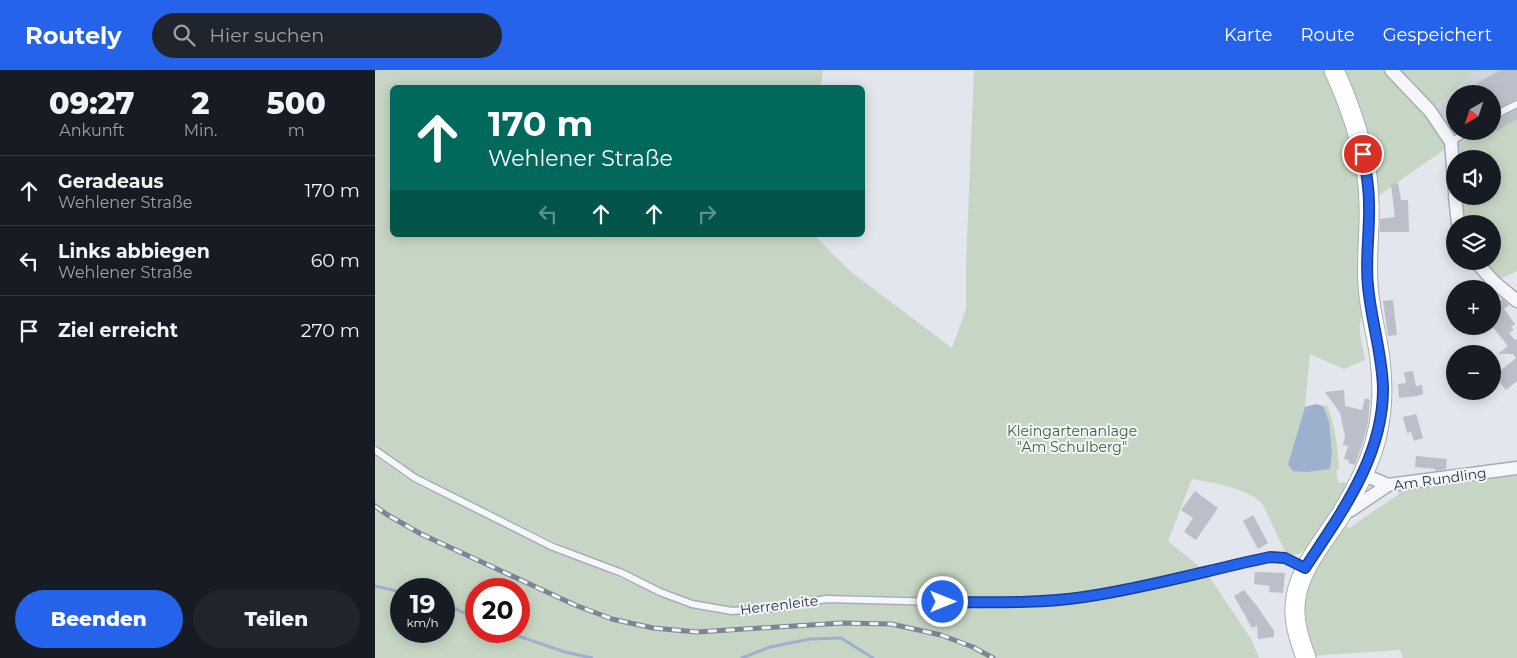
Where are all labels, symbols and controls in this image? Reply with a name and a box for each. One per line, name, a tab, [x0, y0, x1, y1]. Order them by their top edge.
search box	[152, 13, 502, 58]
text: Routely	[25, 21, 122, 50]
icon: search	[170, 21, 198, 49]
text: Hier suchen	[210, 24, 324, 47]
text: Karte	[1224, 24, 1272, 46]
text: Route	[1300, 24, 1355, 46]
text: Gespeichert	[1383, 24, 1492, 46]
text: 09:27	[49, 85, 135, 122]
text: 2	[192, 85, 210, 122]
text: 500	[267, 85, 326, 122]
north arrow	[1446, 85, 1501, 140]
map controls	[1446, 85, 1501, 400]
text: 170 m	[488, 102, 593, 145]
icon: ahead	[405, 105, 470, 170]
text: Ankunft	[59, 121, 124, 140]
text: Min.	[184, 121, 217, 140]
text: m	[288, 121, 305, 140]
pin	[1342, 133, 1384, 175]
icon: arrive	[1349, 140, 1377, 168]
text: Wehlener Straße	[488, 145, 673, 172]
button: sound	[1446, 150, 1501, 205]
text: Geradeaus	[58, 170, 164, 193]
icon: ahead	[15, 177, 43, 205]
text: 170 m	[305, 179, 360, 202]
text: Wehlener Straße	[58, 193, 192, 212]
icon: left	[534, 200, 562, 228]
icon: ahead	[587, 200, 615, 228]
icon: ahead	[640, 200, 668, 228]
icon: right	[693, 200, 721, 228]
button: layers	[1446, 215, 1501, 270]
text: Links abbiegen	[58, 240, 210, 263]
icon: left	[15, 247, 43, 275]
text: 60 m	[311, 249, 360, 272]
text: Wehlener Straße	[58, 263, 192, 282]
button: +	[1446, 280, 1501, 335]
icon: arrive	[15, 317, 43, 345]
text: Ziel erreicht	[58, 319, 178, 342]
text: 270 m	[301, 319, 360, 342]
button: −	[1446, 345, 1501, 400]
park label: Kleingartenanlage "Am Schulberg"	[1007, 422, 1137, 456]
street label: Am Rundling	[1392, 464, 1488, 494]
position arrow	[916, 575, 968, 627]
speed limit sign: 20	[465, 578, 530, 643]
text: 19	[410, 589, 435, 619]
button: Beenden	[15, 590, 183, 648]
button: Teilen	[193, 590, 360, 648]
street label: Herrenleite	[739, 591, 819, 619]
text: km/h	[406, 615, 439, 630]

